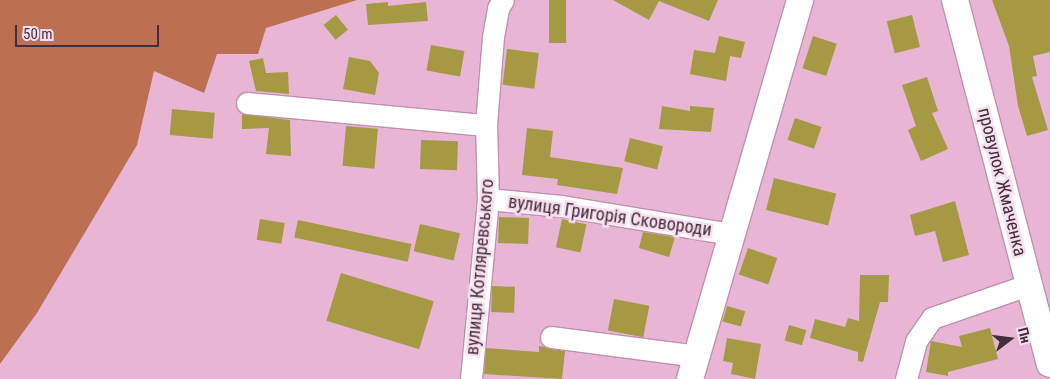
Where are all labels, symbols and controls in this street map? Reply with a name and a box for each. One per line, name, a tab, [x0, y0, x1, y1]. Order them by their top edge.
scale bar	[18, 15, 161, 47]
text: 50 m	[23, 25, 53, 43]
street label: провулок Жмаченка	[973, 106, 1031, 258]
street label: вулиця Котляревського	[462, 178, 498, 356]
street label: вулиця Григорія Сковороди	[507, 191, 713, 241]
north arrow	[985, 314, 1035, 364]
text: Пн	[1015, 326, 1034, 345]

